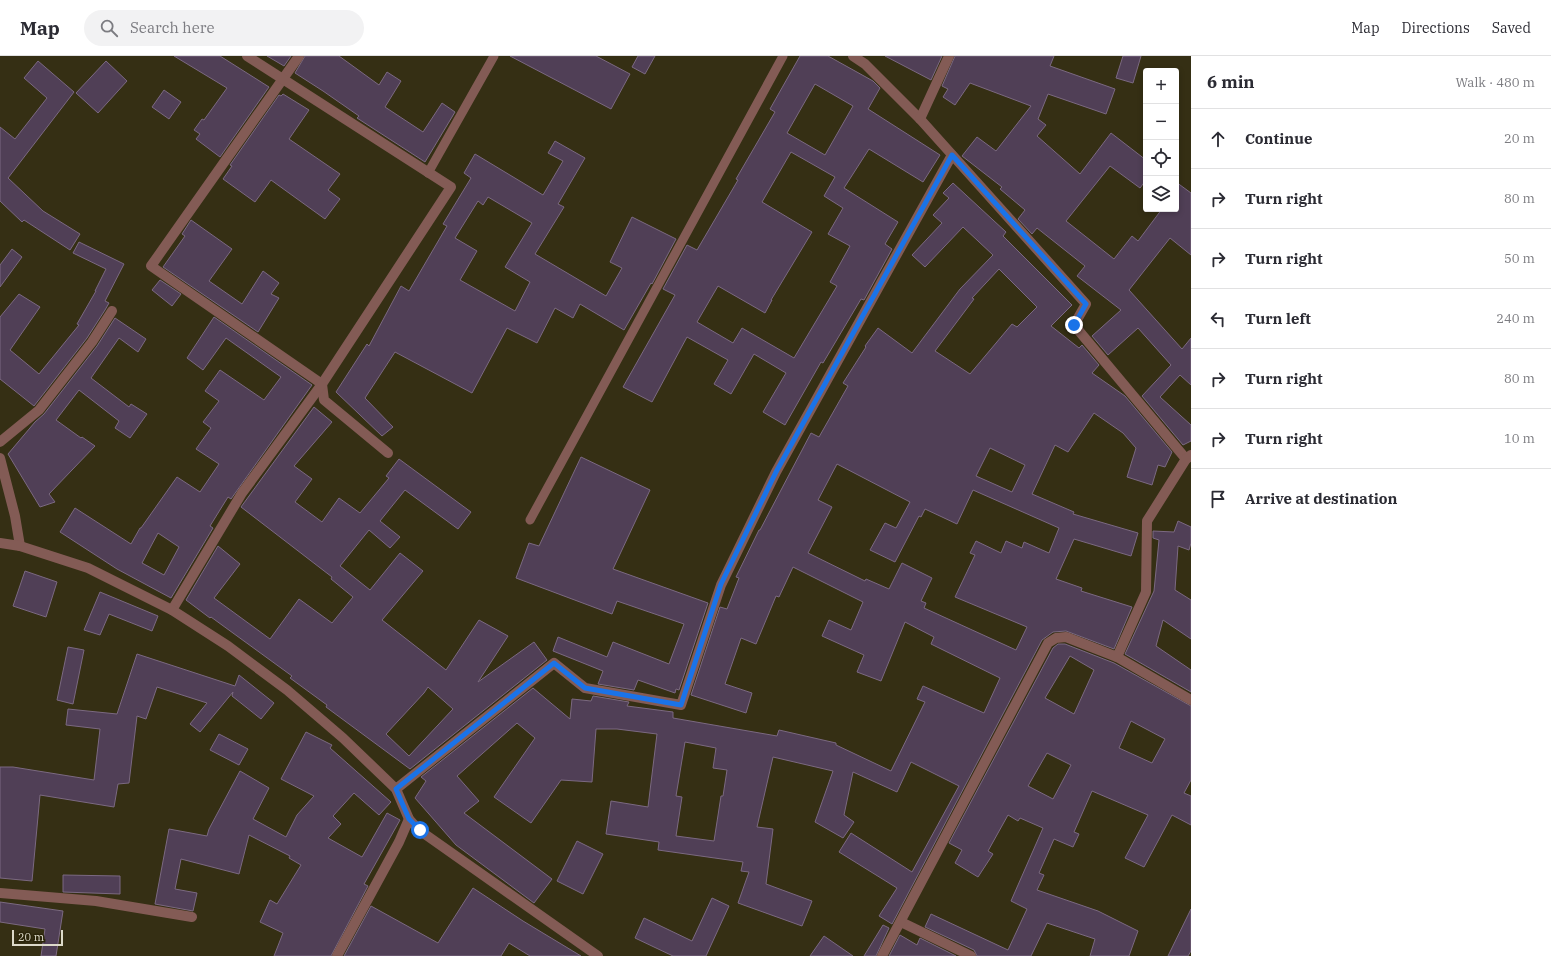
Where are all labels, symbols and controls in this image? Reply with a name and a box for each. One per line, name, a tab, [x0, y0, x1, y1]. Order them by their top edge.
search box	[84, 10, 364, 46]
text: Map	[20, 16, 60, 40]
icon: search	[98, 17, 120, 39]
text: Search here	[130, 18, 214, 37]
text: Map	[1351, 19, 1380, 37]
text: Directions	[1402, 19, 1470, 37]
text: Saved	[1492, 19, 1531, 37]
map controls	[1143, 68, 1179, 212]
button: +	[1143, 68, 1179, 104]
text: 6 min	[1207, 71, 1255, 93]
text: Walk · 480 m	[1456, 74, 1535, 91]
button: −	[1143, 104, 1179, 140]
icon: ahead	[1207, 128, 1229, 150]
text: Continue	[1245, 129, 1312, 148]
text: 20 m	[1504, 130, 1535, 147]
button: locate	[1143, 140, 1179, 176]
button: layers	[1143, 176, 1179, 212]
icon: right	[1207, 188, 1229, 210]
text: Turn right	[1245, 189, 1323, 208]
text: 80 m	[1504, 190, 1535, 207]
icon: right	[1207, 248, 1229, 270]
text: Turn right	[1245, 249, 1323, 268]
text: 50 m	[1504, 250, 1535, 267]
icon: left	[1207, 308, 1229, 330]
text: Turn left	[1245, 309, 1311, 328]
text: 240 m	[1496, 310, 1535, 327]
route end	[1065, 316, 1083, 334]
icon: right	[1207, 368, 1229, 390]
text: Turn right	[1245, 369, 1323, 388]
text: 80 m	[1504, 370, 1535, 387]
icon: right	[1207, 428, 1229, 450]
text: Turn right	[1245, 429, 1323, 448]
text: 10 m	[1504, 430, 1535, 447]
icon: arrive	[1207, 488, 1229, 510]
text: Arrive at destination	[1245, 489, 1397, 508]
route start	[411, 821, 429, 839]
scale bar	[12, 928, 63, 947]
text: 20 m	[18, 930, 44, 944]

